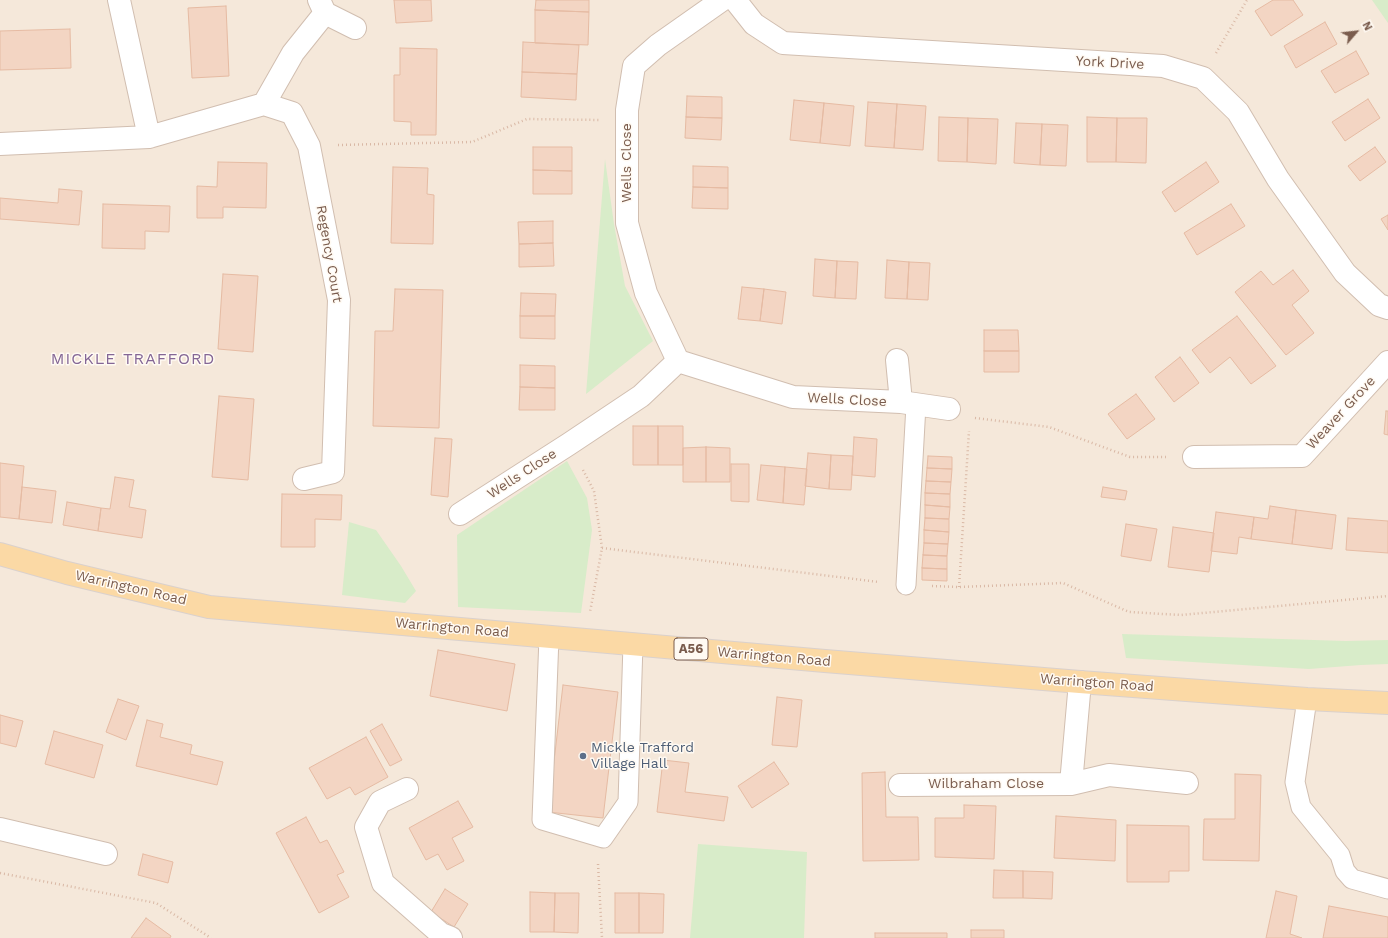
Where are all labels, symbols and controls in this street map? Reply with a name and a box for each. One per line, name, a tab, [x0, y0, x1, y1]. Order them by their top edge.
north arrow	[1336, 12, 1376, 52]
text: N	[1359, 19, 1375, 33]
street label: York Drive	[1075, 53, 1145, 73]
street label: Wells Close	[619, 123, 635, 203]
street label: Regency Court	[312, 204, 346, 304]
district label: MICKLE TRAFFORD	[51, 349, 215, 369]
street label: Weaver Grove	[1303, 373, 1379, 453]
street label: Wells Close	[807, 390, 887, 410]
street label: Wells Close	[484, 445, 560, 503]
street label: Warrington Road	[74, 567, 188, 609]
street label: Warrington Road	[395, 615, 509, 641]
road number: A56	[674, 638, 708, 660]
street label: Warrington Road	[717, 644, 831, 670]
street label: Warrington Road	[1040, 671, 1154, 695]
place label: Mickle Trafford Village Hall	[591, 740, 694, 772]
marker: Mickle Trafford Village Hall	[578, 751, 588, 761]
street label: Wilbraham Close	[928, 776, 1044, 792]

